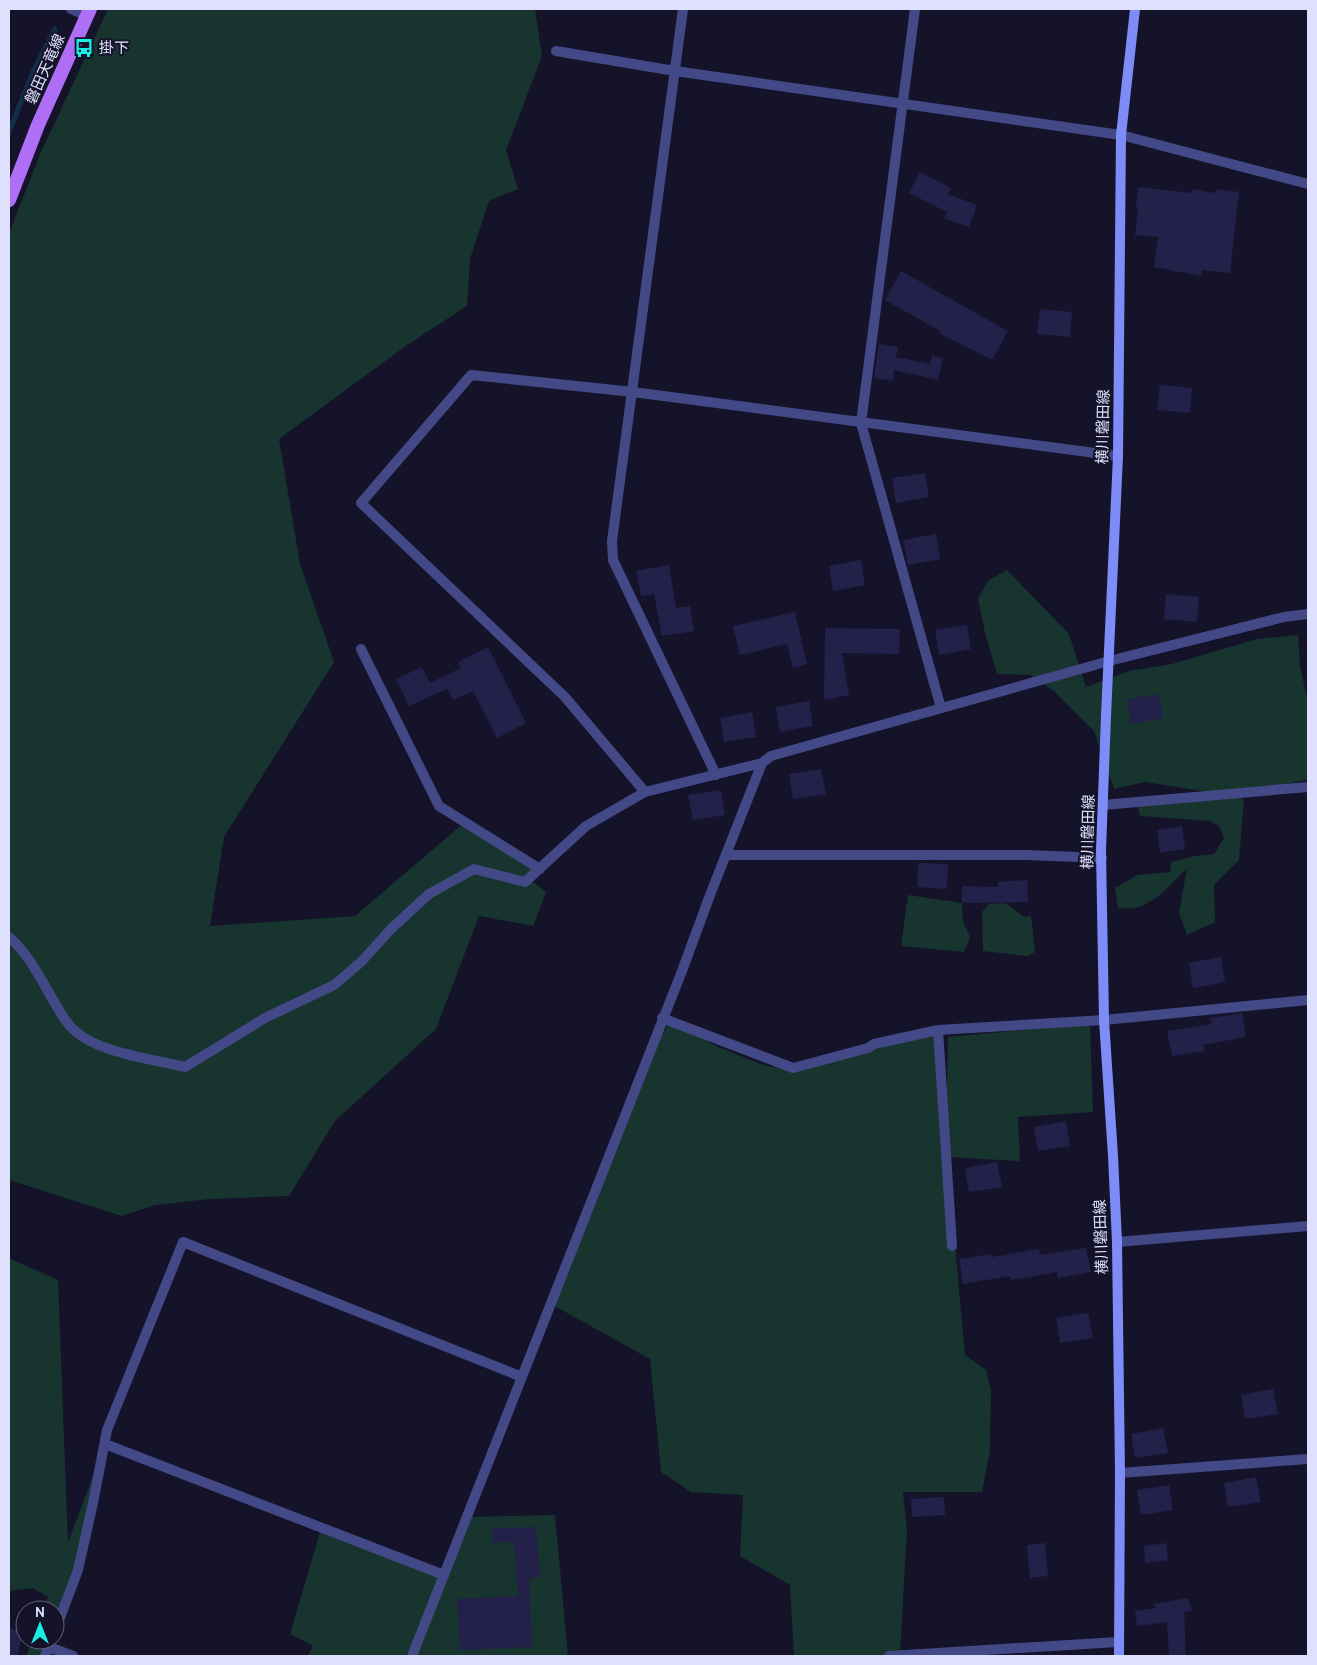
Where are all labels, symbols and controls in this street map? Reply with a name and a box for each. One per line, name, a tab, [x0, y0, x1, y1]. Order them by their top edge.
street label: 磐田天竜線	[22, 31, 68, 107]
bus stop icon: 掛下	[73, 37, 95, 59]
place label: 掛下	[99, 39, 129, 57]
street label: 横川磐田線	[1093, 389, 1113, 465]
street label: 横川磐田線	[1078, 794, 1098, 870]
street label: 横川磐田線	[1091, 1199, 1111, 1275]
north arrow	[15, 1600, 65, 1650]
text: N	[35, 1603, 45, 1621]

